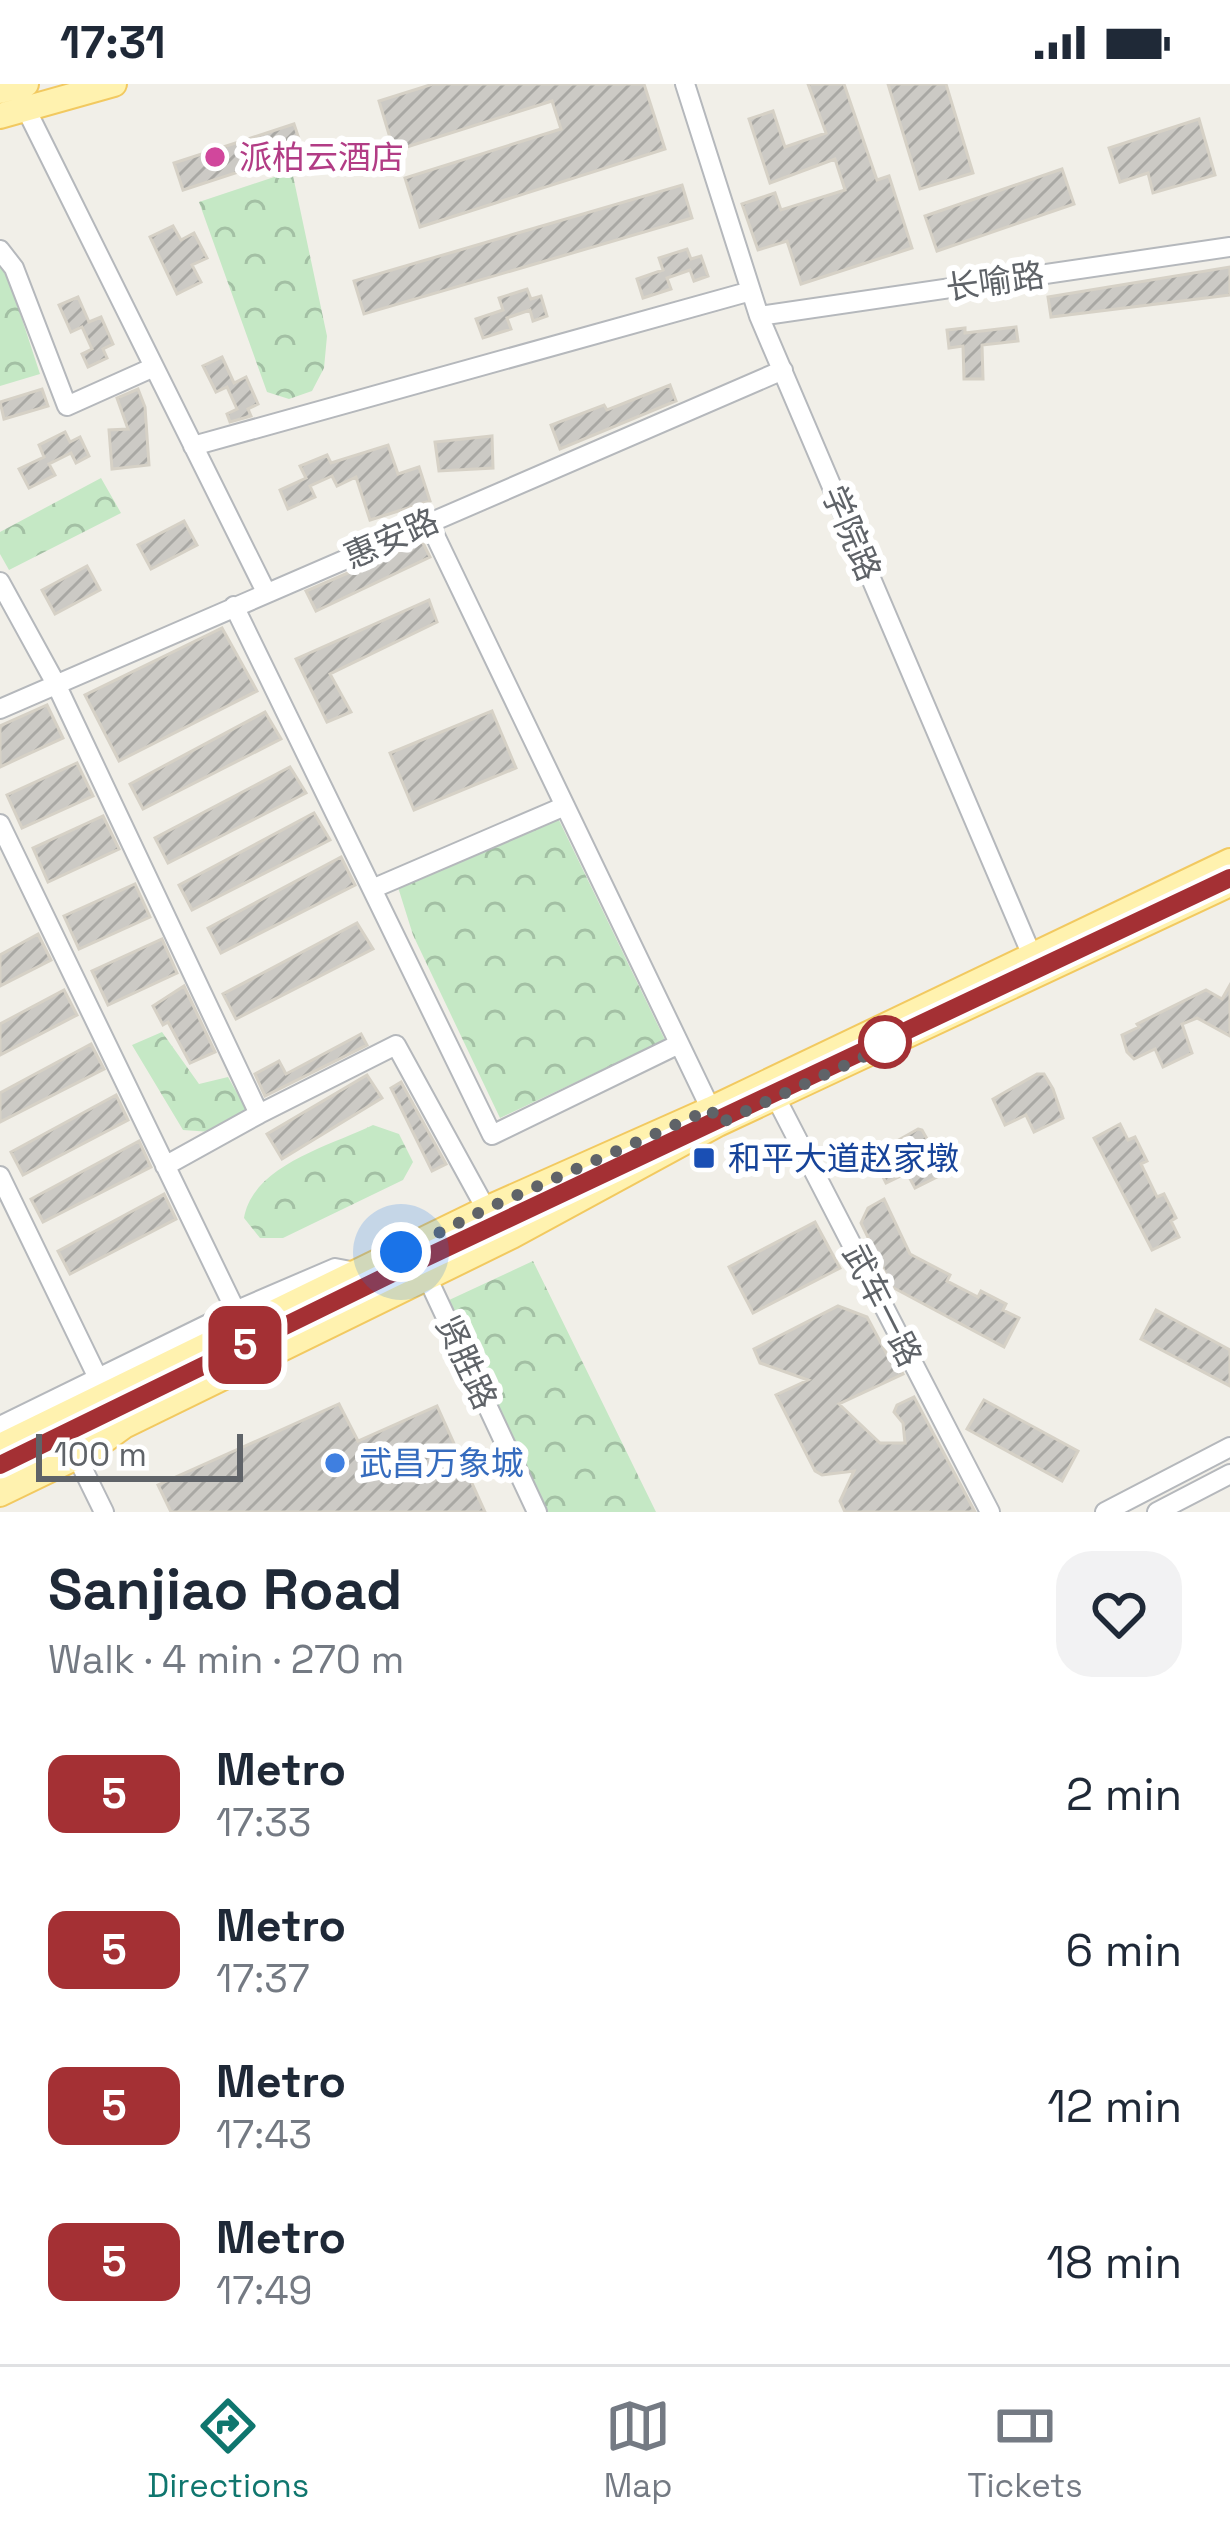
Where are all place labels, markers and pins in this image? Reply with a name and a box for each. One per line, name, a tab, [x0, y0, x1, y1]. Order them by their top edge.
place label: 派柏云酒店	[239, 137, 404, 179]
marker: 派柏云酒店	[202, 144, 228, 170]
unlabelled marker	[860, 1017, 910, 1067]
place label: 和平大道赵家墩	[728, 1138, 959, 1180]
marker: 和平大道赵家墩	[691, 1145, 717, 1171]
place label: 武昌万象城	[359, 1443, 524, 1485]
marker: 武昌万象城	[322, 1450, 348, 1476]

